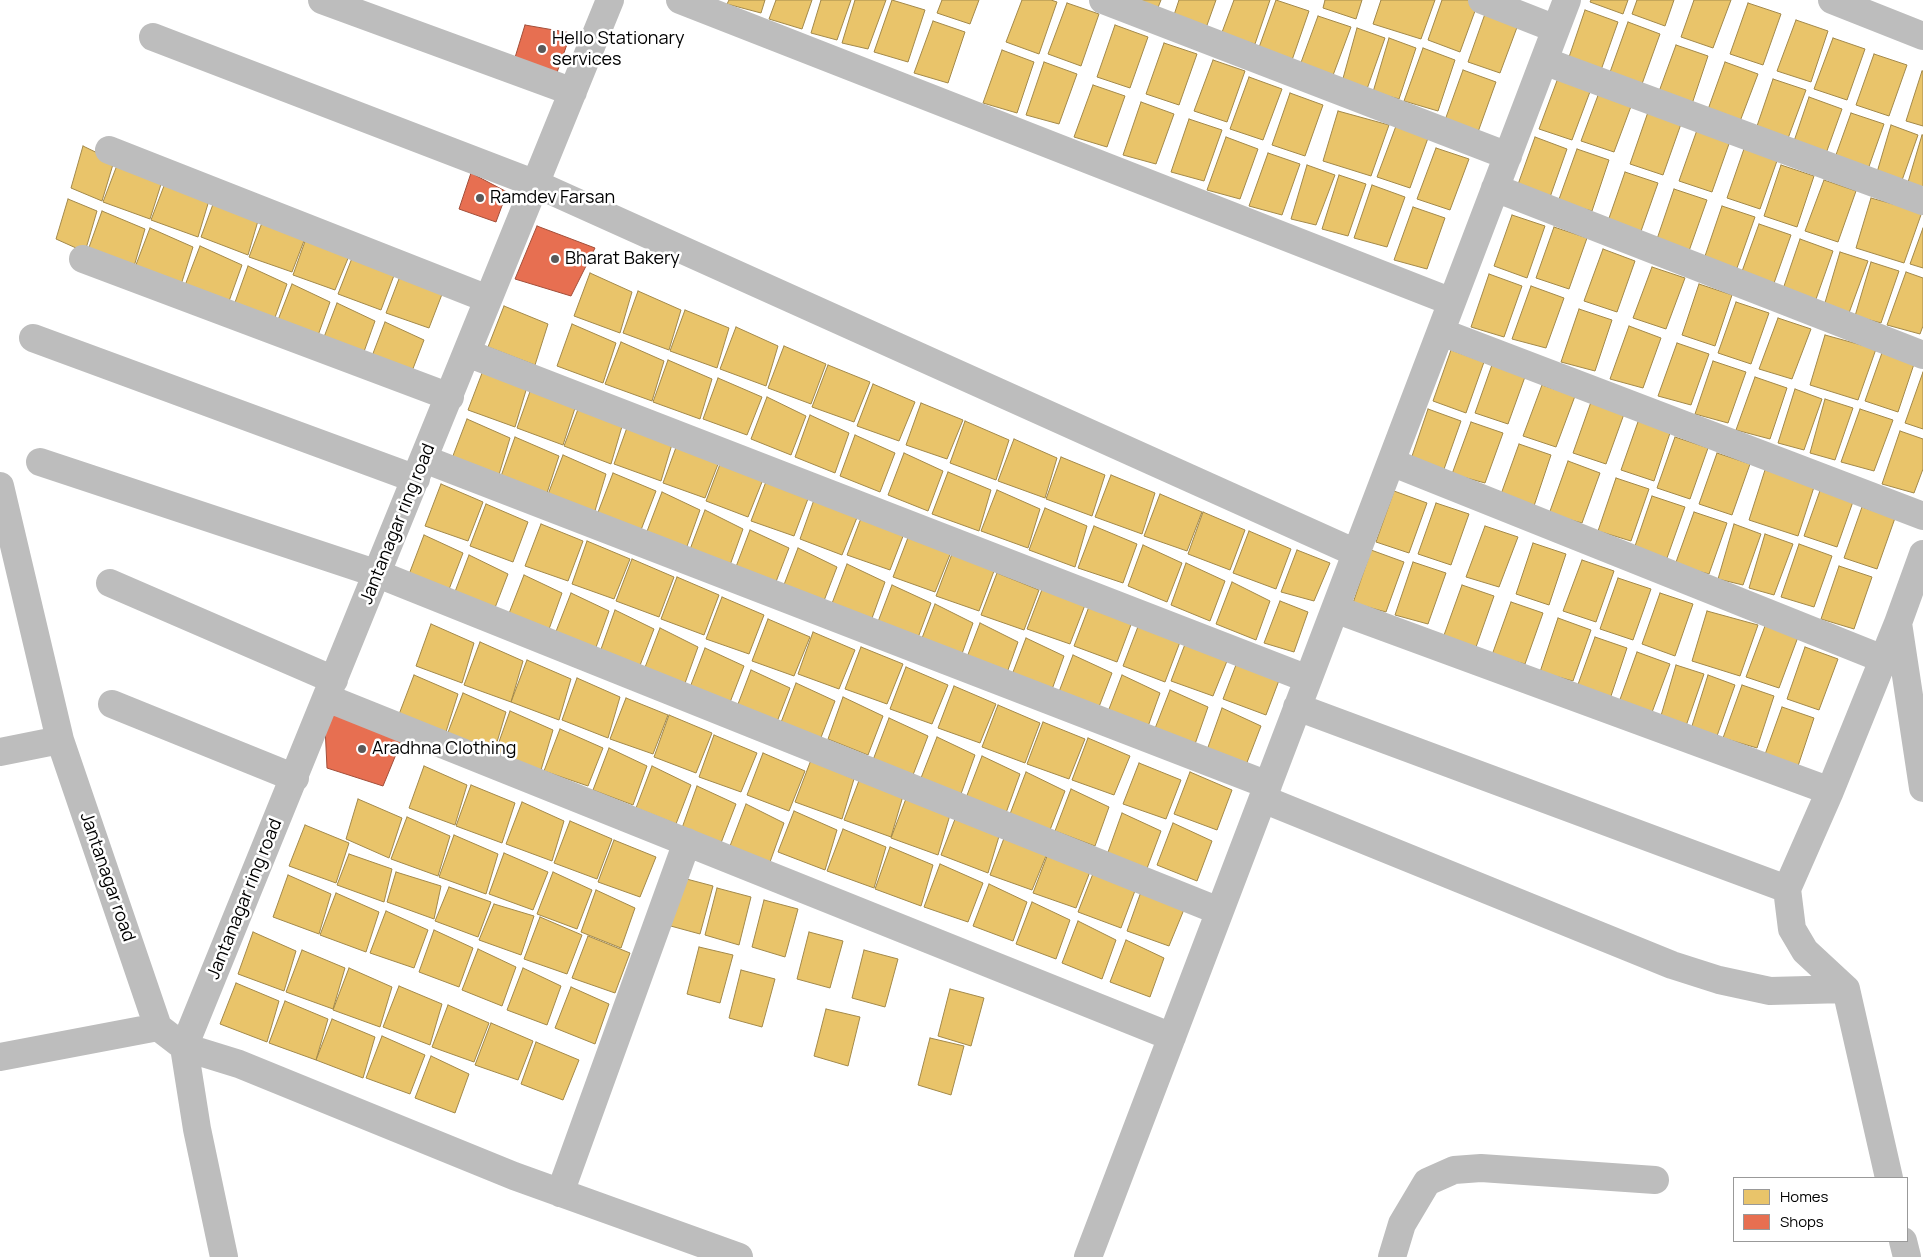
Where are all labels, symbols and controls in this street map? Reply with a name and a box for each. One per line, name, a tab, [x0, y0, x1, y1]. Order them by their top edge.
place label: Hello Stationary services	[552, 28, 684, 70]
marker: Hello Stationary services	[536, 43, 548, 55]
place label: Ramdev Farsan	[490, 187, 615, 209]
marker: Ramdev Farsan	[474, 192, 486, 204]
place label: Bharat Bakery	[565, 248, 680, 270]
marker: Bharat Bakery	[549, 253, 561, 265]
street label: Jantanagar ring road	[356, 441, 440, 607]
place label: Aradhna Clothing	[372, 738, 516, 760]
marker: Aradhna Clothing	[356, 743, 368, 755]
street label: Jantanagar road	[75, 810, 139, 944]
street label: Jantanagar ring road	[203, 816, 287, 982]
legend	[1733, 1177, 1908, 1242]
text: Homes	[1780, 1186, 1828, 1207]
text: Shops	[1780, 1211, 1824, 1232]

